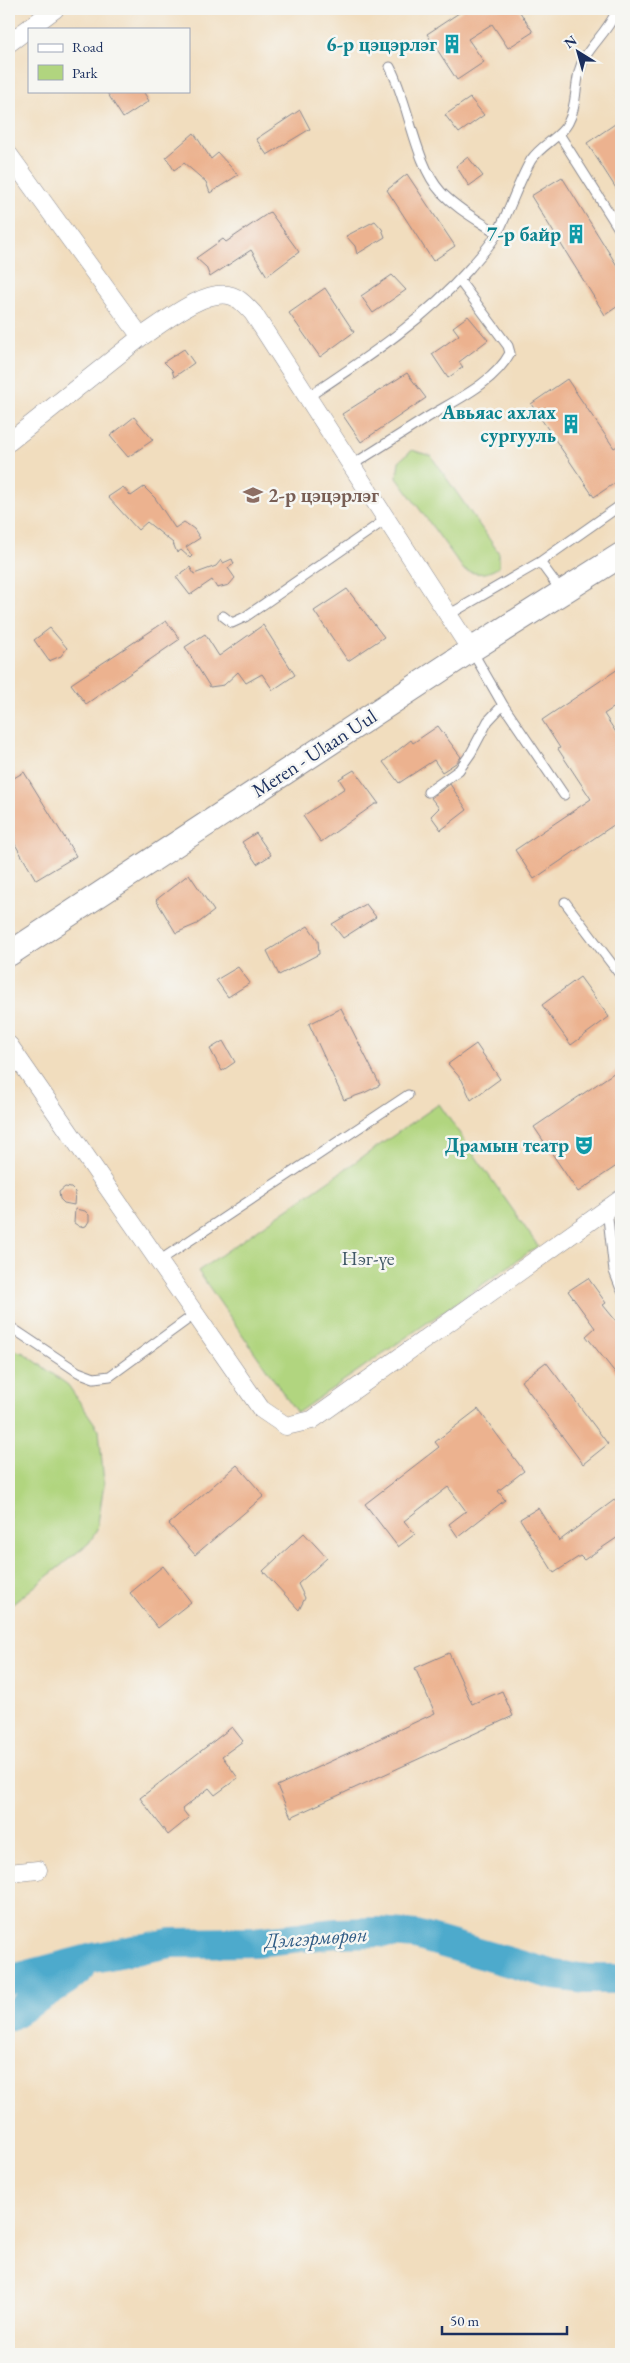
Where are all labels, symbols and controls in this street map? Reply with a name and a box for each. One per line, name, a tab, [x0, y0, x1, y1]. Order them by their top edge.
legend	[28, 28, 190, 92]
north arrow	[552, 28, 602, 78]
place label: 6-р цэцэрлэг	[326, 31, 437, 57]
text: N	[560, 31, 581, 52]
building icon: 6-р цэцэрлэг	[441, 33, 463, 55]
text: Road	[72, 37, 104, 56]
text: Park	[72, 63, 99, 82]
place label: 7-р байр	[487, 221, 561, 247]
building icon: 7-р байр	[565, 223, 587, 245]
place label: Авьяас ахлах сургууль	[440, 399, 556, 448]
building icon: Авьяас ахлах сургууль	[560, 413, 582, 435]
place label: 2-р цэцэрлэг	[268, 482, 379, 508]
school or university icon: 2-р цэцэрлэг	[242, 484, 264, 506]
street label: Meren - Ulaan Uul	[246, 703, 382, 803]
place label: Драмын театр	[445, 1132, 569, 1158]
theatre icon: Драмын театр	[573, 1134, 595, 1156]
park label: Нэг-үе	[342, 1245, 395, 1271]
water label: Дэлгэрмөрөн	[261, 1920, 369, 1954]
scale bar	[442, 2303, 568, 2335]
text: 50 m	[450, 2311, 479, 2330]

